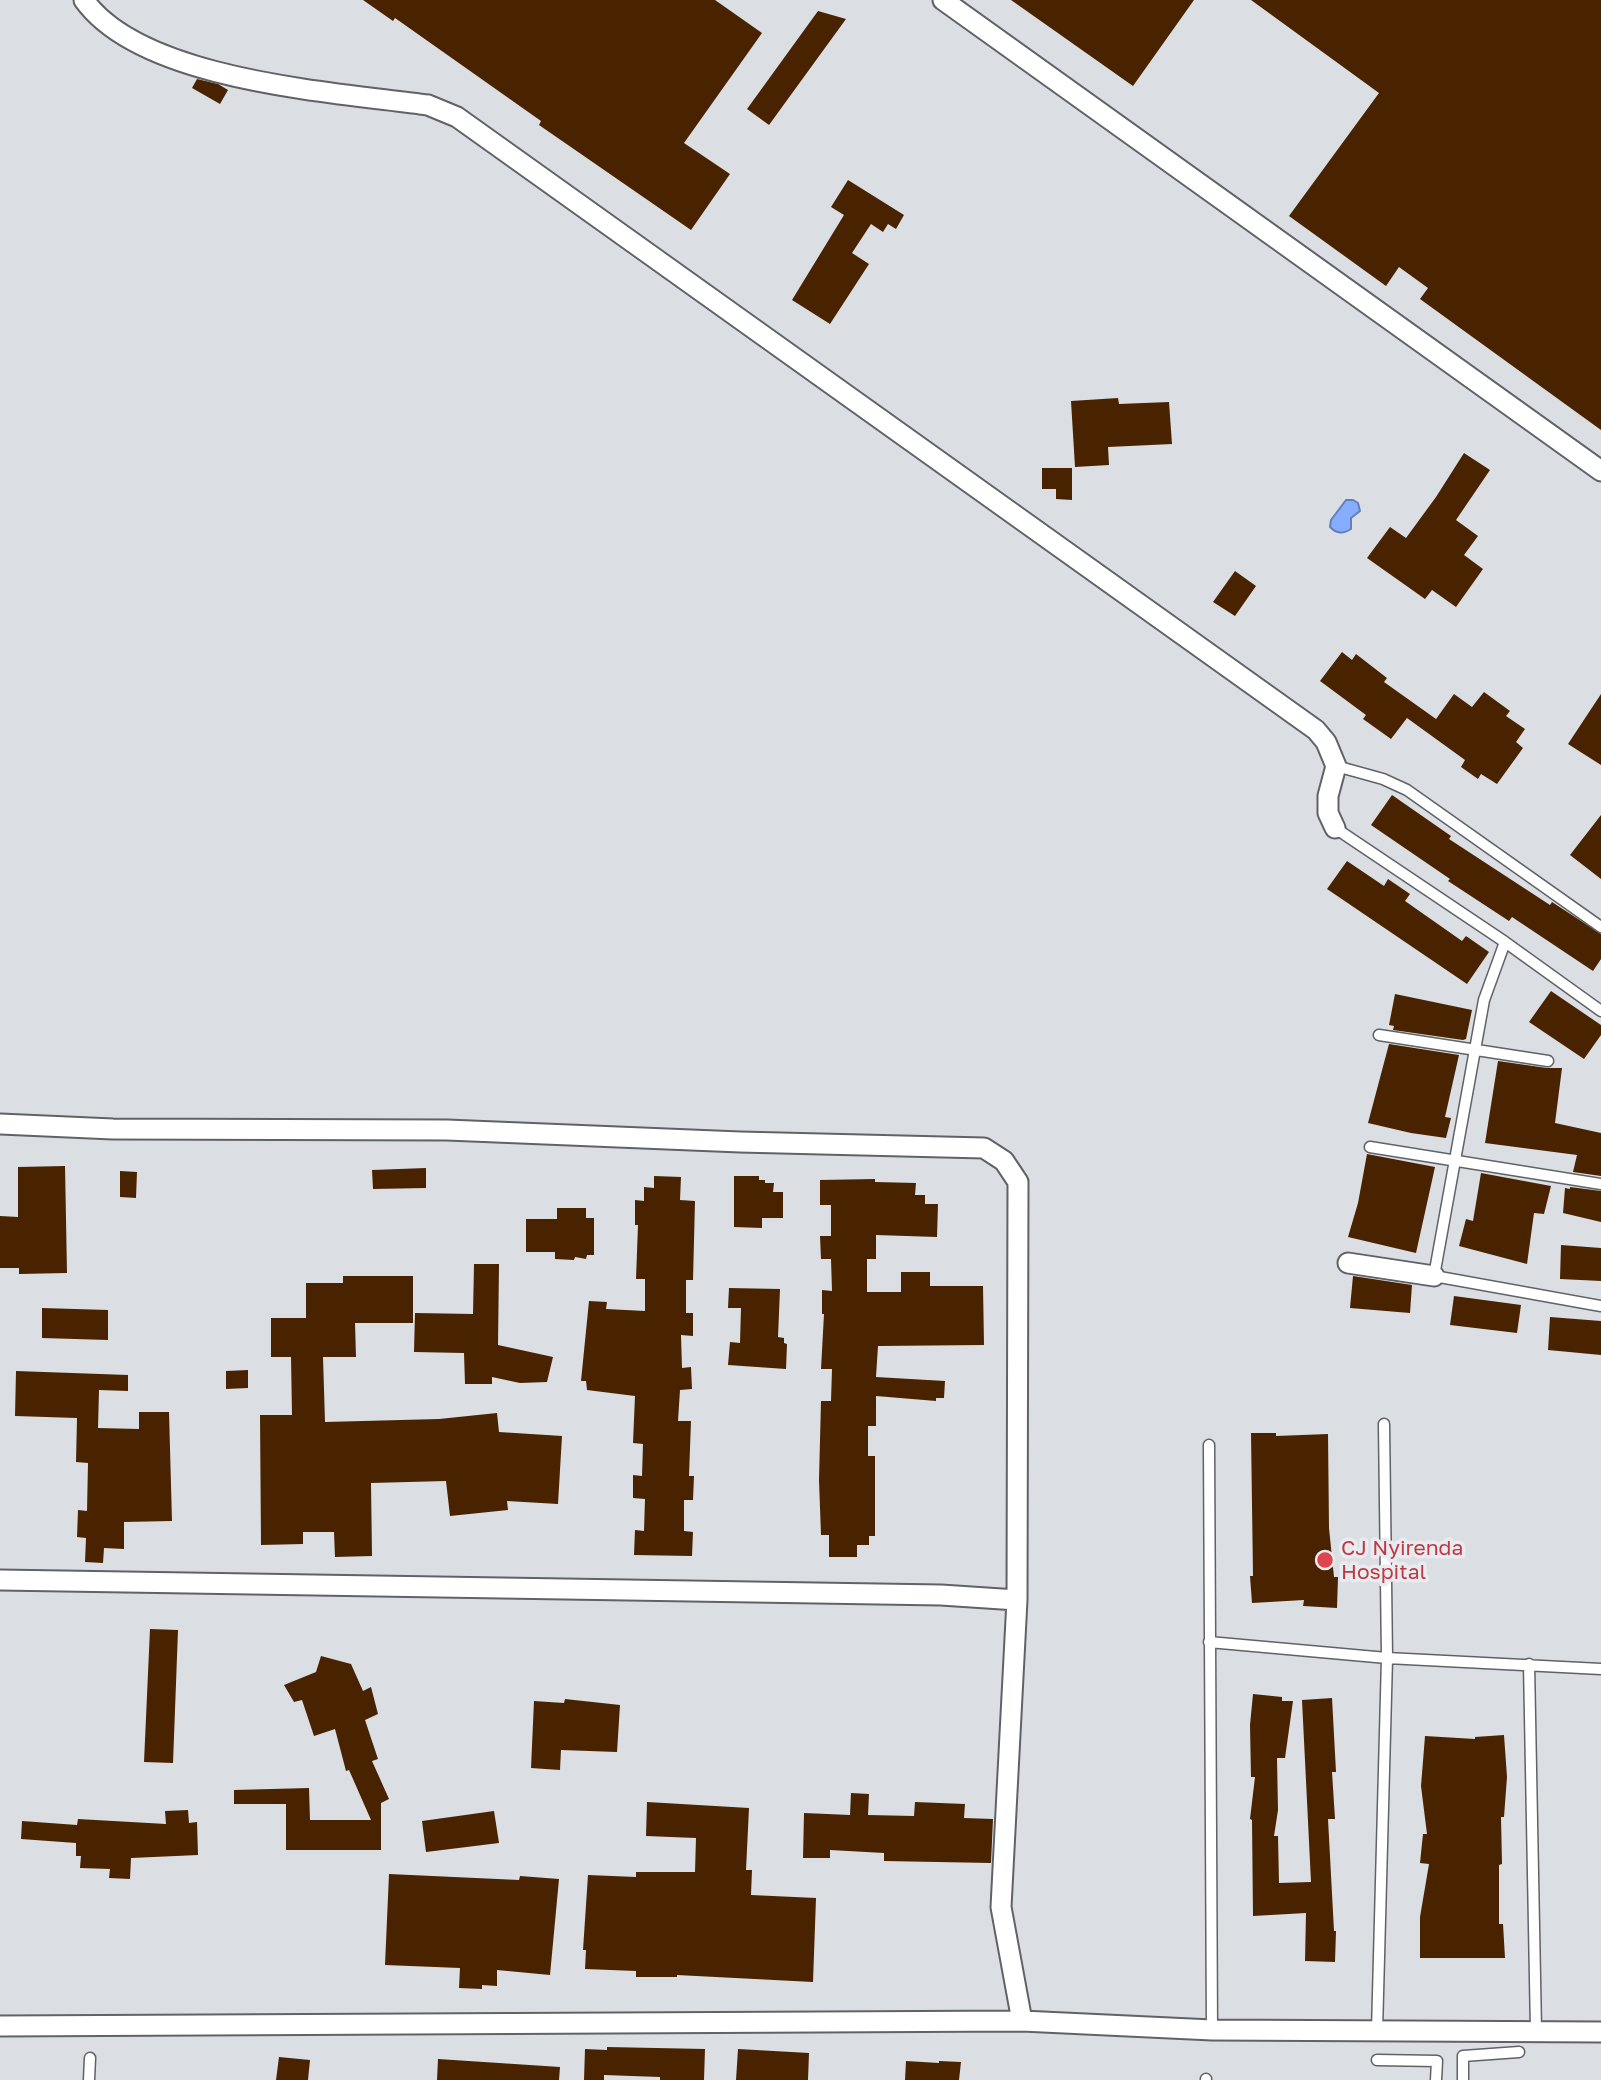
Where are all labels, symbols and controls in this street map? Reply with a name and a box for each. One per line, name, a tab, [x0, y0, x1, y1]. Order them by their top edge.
place label: CJ Nyirenda Hospital	[1341, 1535, 1463, 1585]
marker: CJ Nyirenda Hospital	[1315, 1550, 1335, 1570]

